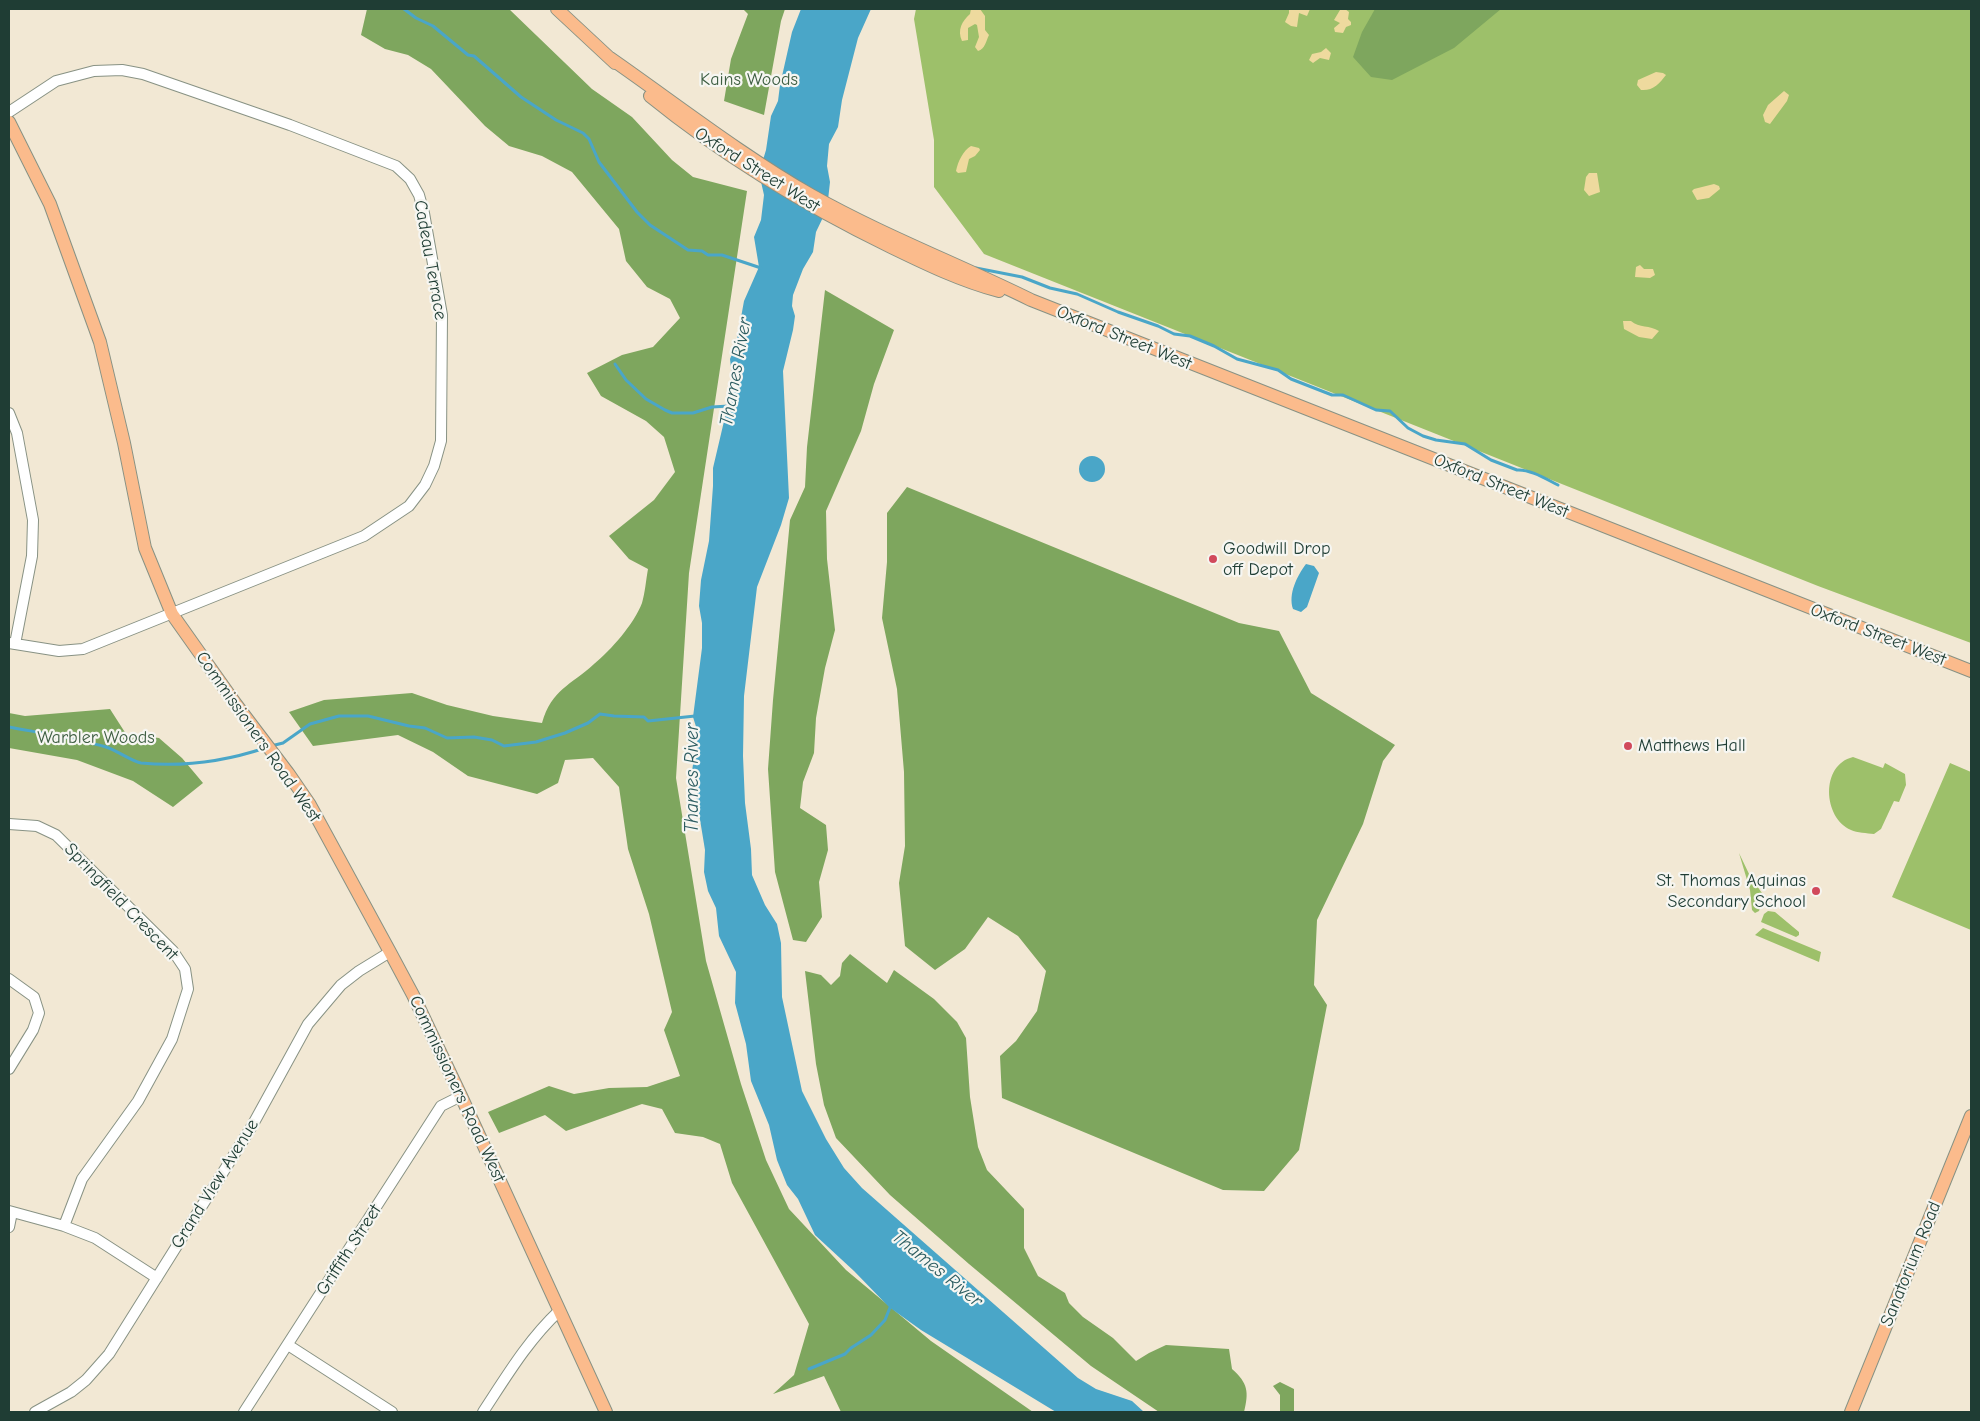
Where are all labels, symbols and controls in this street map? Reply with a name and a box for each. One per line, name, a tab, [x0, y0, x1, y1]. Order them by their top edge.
park label: Kains Woods	[700, 69, 798, 91]
street label: Oxford Street West	[690, 123, 824, 217]
street label: Cadeau Terrace	[409, 198, 451, 322]
street label: Oxford Street West	[1053, 301, 1195, 375]
water label: Thames River	[715, 316, 757, 428]
street label: Oxford Street West	[1430, 449, 1572, 523]
place label: Goodwill Drop off Depot	[1223, 538, 1330, 580]
marker: Goodwill Drop off Depot	[1207, 553, 1219, 565]
street label: Oxford Street West	[1807, 599, 1949, 671]
street label: Commissioners Road West	[191, 647, 325, 827]
water label: Thames River	[682, 723, 704, 833]
park label: Warbler Woods	[37, 727, 155, 749]
place label: Matthews Hall	[1638, 735, 1746, 757]
marker: Matthews Hall	[1622, 740, 1634, 752]
street label: Springfield Crescent	[59, 839, 183, 965]
place label: St. Thomas Aquinas Secondary School	[1656, 870, 1806, 912]
marker: St. Thomas Aquinas Secondary School	[1810, 885, 1822, 897]
street label: Commissioners Road West	[404, 992, 510, 1186]
street label: Grand View Avenue	[166, 1115, 264, 1253]
street label: Sanatorium Road	[1876, 1198, 1946, 1330]
street label: Griffith Street	[312, 1200, 386, 1300]
water label: Thames River	[887, 1226, 987, 1312]

